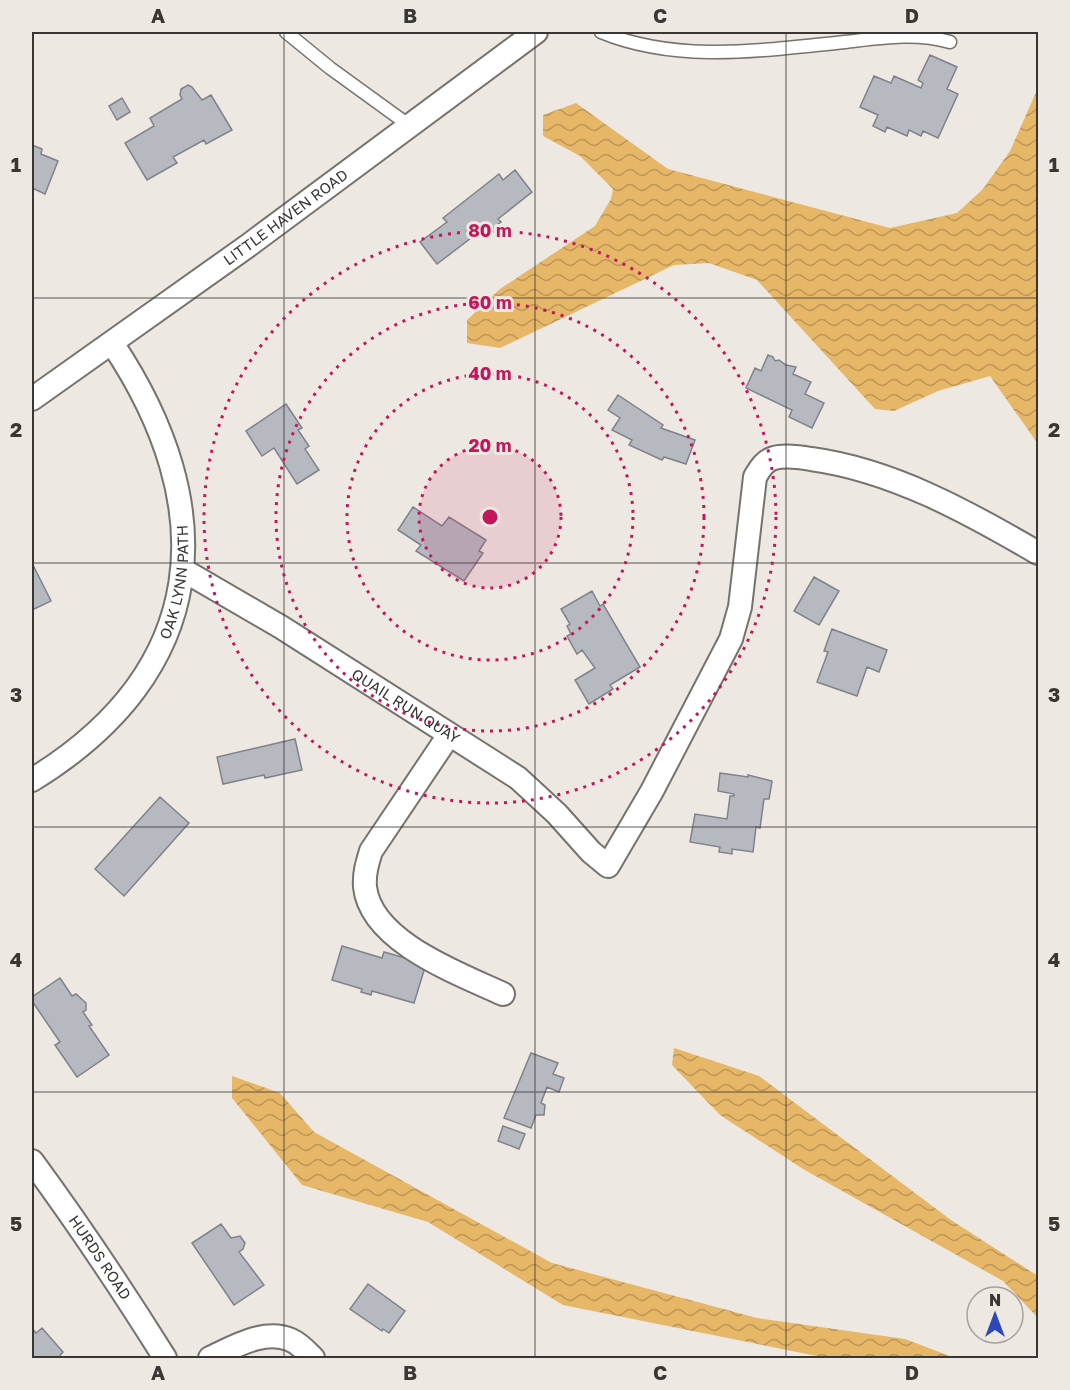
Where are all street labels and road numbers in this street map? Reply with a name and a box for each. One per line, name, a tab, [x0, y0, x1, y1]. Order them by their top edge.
street label: LITTLE HAVEN ROAD	[219, 165, 351, 268]
street label: OAK LYNN PATH	[155, 524, 191, 641]
street label: QUAIL RUN QUAY	[349, 664, 464, 747]
street label: HURDS ROAD	[66, 1211, 135, 1303]

